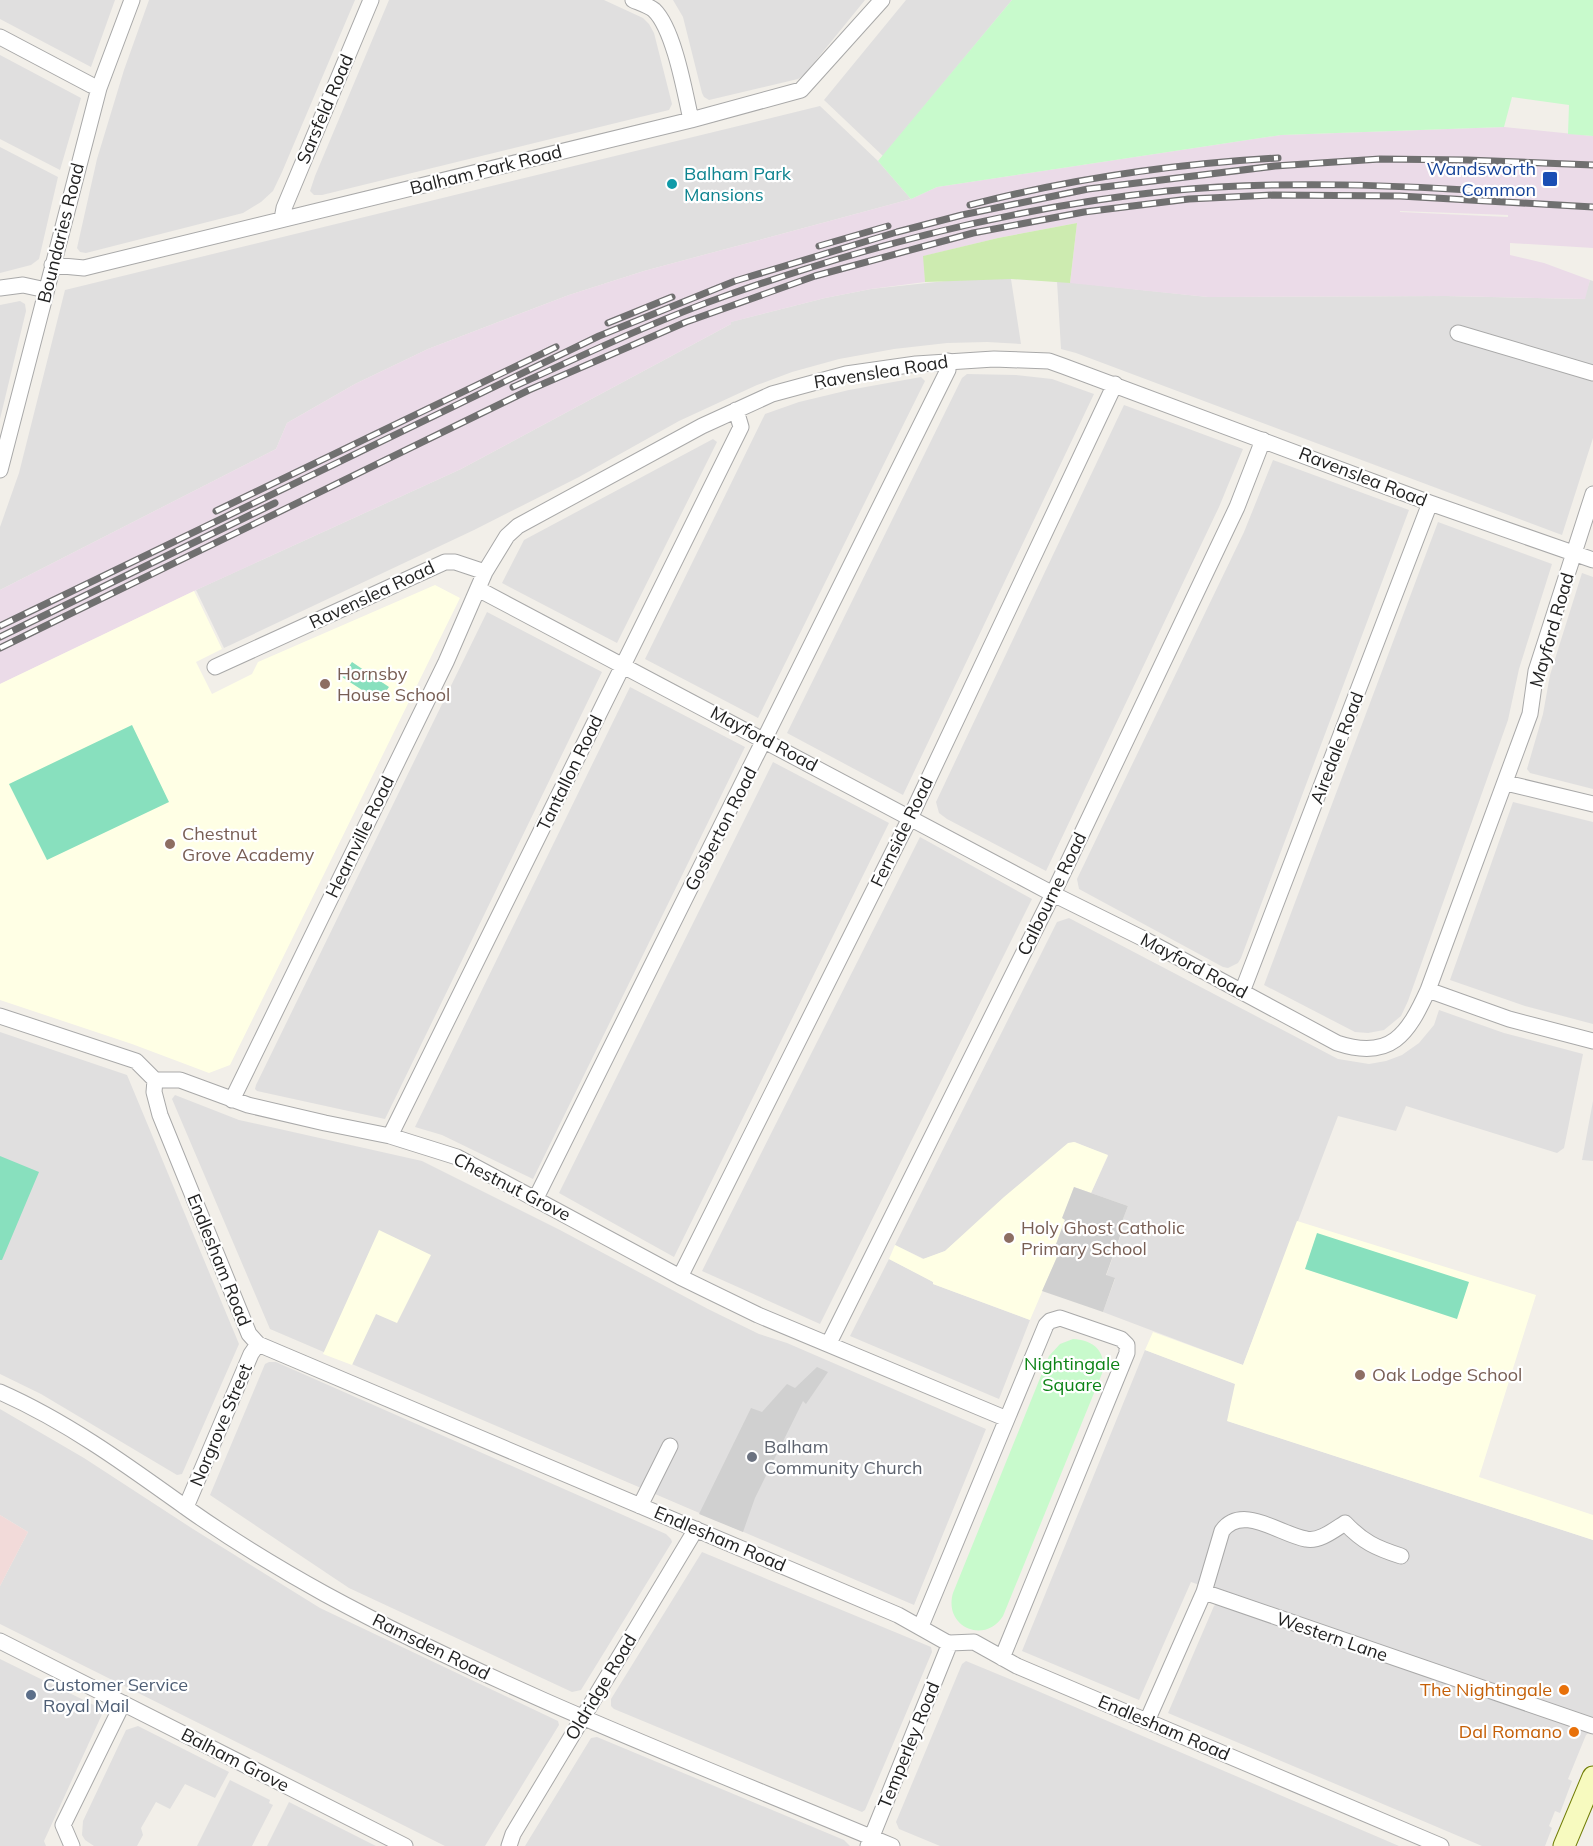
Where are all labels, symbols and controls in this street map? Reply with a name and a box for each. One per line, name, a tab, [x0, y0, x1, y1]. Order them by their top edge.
street label: Sarsfeld Road	[291, 50, 358, 167]
street label: Balham Park Road	[407, 139, 564, 200]
place label: Wandsworth Common	[1426, 157, 1536, 201]
street label: Boundaries Road	[32, 161, 89, 305]
place label: Balham Park Mansions	[684, 162, 792, 206]
marker: Wandsworth Common	[1541, 170, 1559, 188]
marker: Balham Park Mansions	[665, 177, 679, 191]
street label: Ravenslea Road	[812, 350, 950, 393]
street label: Ravenslea Road	[1296, 442, 1431, 512]
street label: Ravenslea Road	[306, 555, 438, 634]
street label: Mayford Road	[1524, 570, 1579, 690]
place label: Hornsby House School	[337, 662, 450, 706]
marker: Hornsby House School	[318, 677, 332, 691]
street label: Airedale Road	[1305, 689, 1368, 807]
street label: Mayford Road	[707, 701, 822, 776]
street label: Tantallon Road	[532, 711, 608, 835]
street label: Gosberton Road	[679, 763, 762, 895]
street label: Hearnville Road	[320, 772, 399, 901]
street label: Fernside Road	[865, 773, 938, 890]
place label: Chestnut Grove Academy	[182, 822, 315, 866]
street label: Calbourne Road	[1012, 828, 1091, 959]
marker: Chestnut Grove Academy	[163, 837, 177, 851]
street label: Mayford Road	[1137, 928, 1252, 1003]
street label: Chestnut Grove	[450, 1147, 575, 1226]
street label: Endlesham Road	[182, 1190, 257, 1329]
place label: Holy Ghost Catholic Primary School	[1021, 1216, 1185, 1260]
marker: Holy Ghost Catholic Primary School	[1002, 1231, 1016, 1245]
park label: Nightingale Square	[1024, 1352, 1120, 1396]
street label: Norgrove Street	[184, 1360, 257, 1490]
place label: Oak Lodge School	[1372, 1363, 1522, 1386]
marker: Oak Lodge School	[1353, 1368, 1367, 1382]
place label: Balham Community Church	[764, 1435, 923, 1479]
marker: Balham Community Church	[745, 1450, 759, 1464]
street label: Endlesham Road	[651, 1500, 790, 1577]
street label: Western Lane	[1273, 1607, 1391, 1666]
street label: Ramsden Road	[369, 1608, 494, 1685]
street label: Oldridge Road	[560, 1629, 641, 1744]
place label: Customer Service Royal Mail	[43, 1673, 188, 1717]
street label: Temperley Road	[873, 1678, 944, 1812]
place label: The Nightingale	[1420, 1678, 1552, 1701]
marker: The Nightingale	[1557, 1683, 1571, 1697]
marker: Customer Service Royal Mail	[24, 1688, 38, 1702]
street label: Endlesham Road	[1095, 1689, 1234, 1766]
place label: Dal Romano	[1459, 1720, 1562, 1743]
street label: Balham Grove	[177, 1722, 293, 1797]
marker: Dal Romano	[1567, 1725, 1581, 1739]

